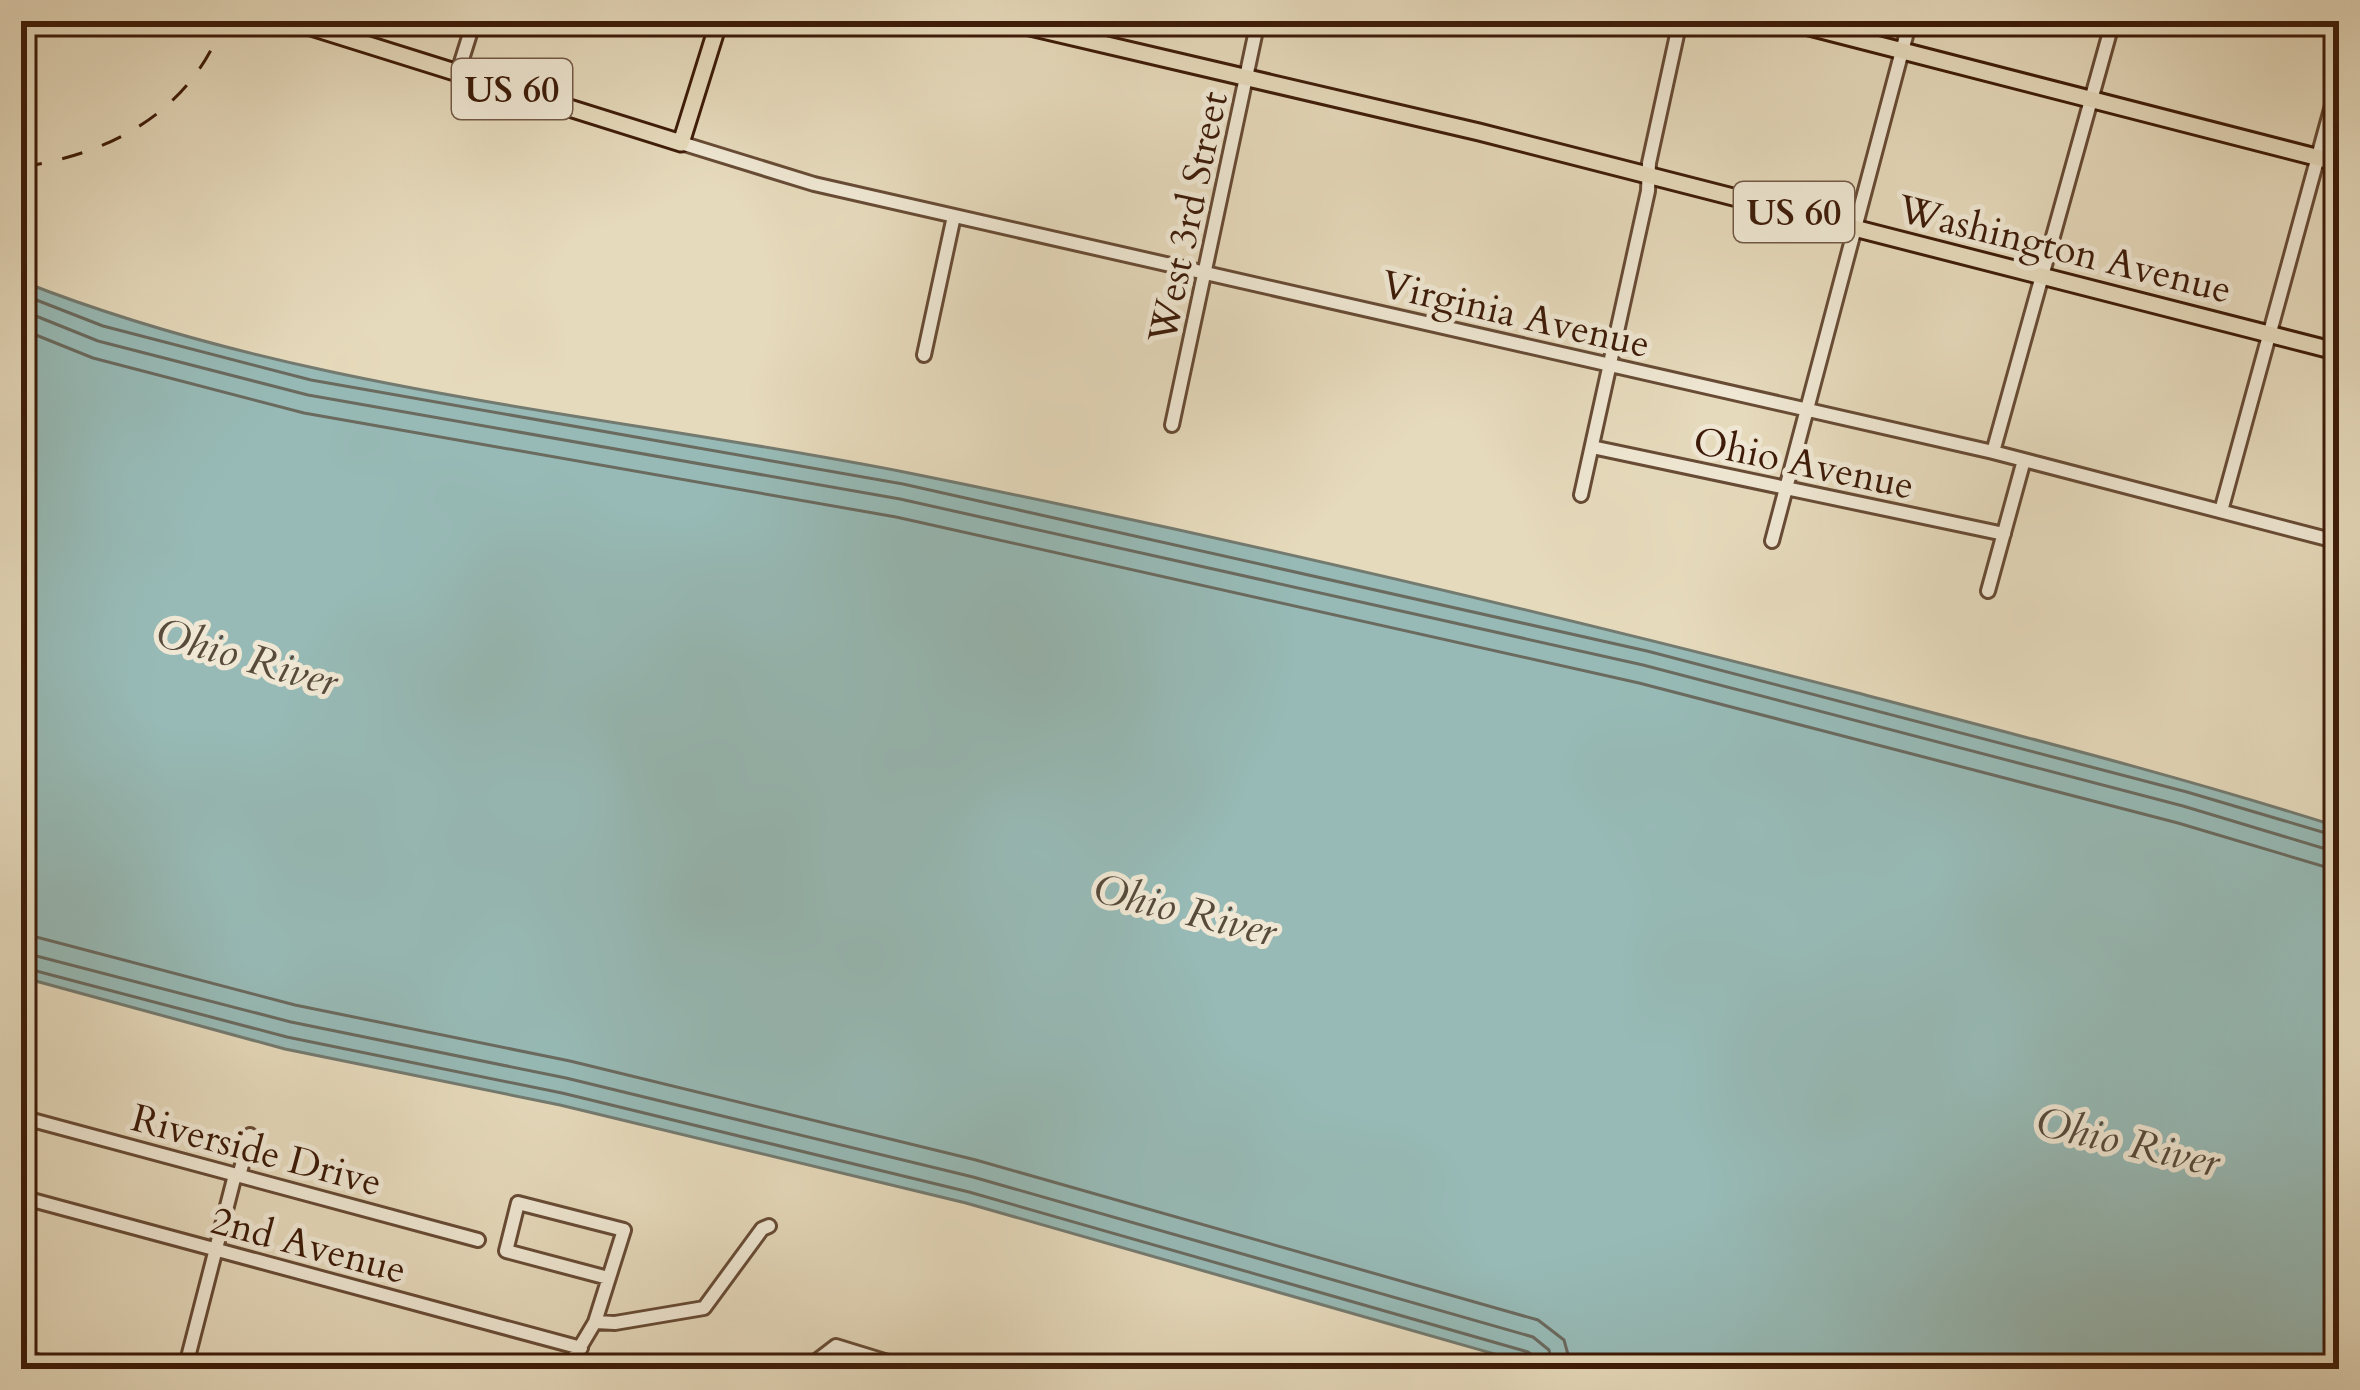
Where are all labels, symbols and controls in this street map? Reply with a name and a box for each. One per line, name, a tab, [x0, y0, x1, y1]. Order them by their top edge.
road number: US 60	[452, 59, 572, 119]
street label: West 3rd Street	[1136, 87, 1241, 349]
road number: US 60	[1734, 182, 1854, 242]
street label: Washington Avenue	[1891, 182, 2237, 317]
street label: Virginia Avenue	[1376, 258, 1655, 371]
street label: Ohio Avenue	[1689, 414, 1919, 513]
water label: Ohio River	[149, 604, 346, 711]
water label: Ohio River	[1087, 860, 1283, 961]
street label: Riverside Drive	[126, 1092, 388, 1209]
water label: Ohio River	[2030, 1094, 2226, 1192]
street label: 2nd Avenue	[205, 1194, 412, 1297]

